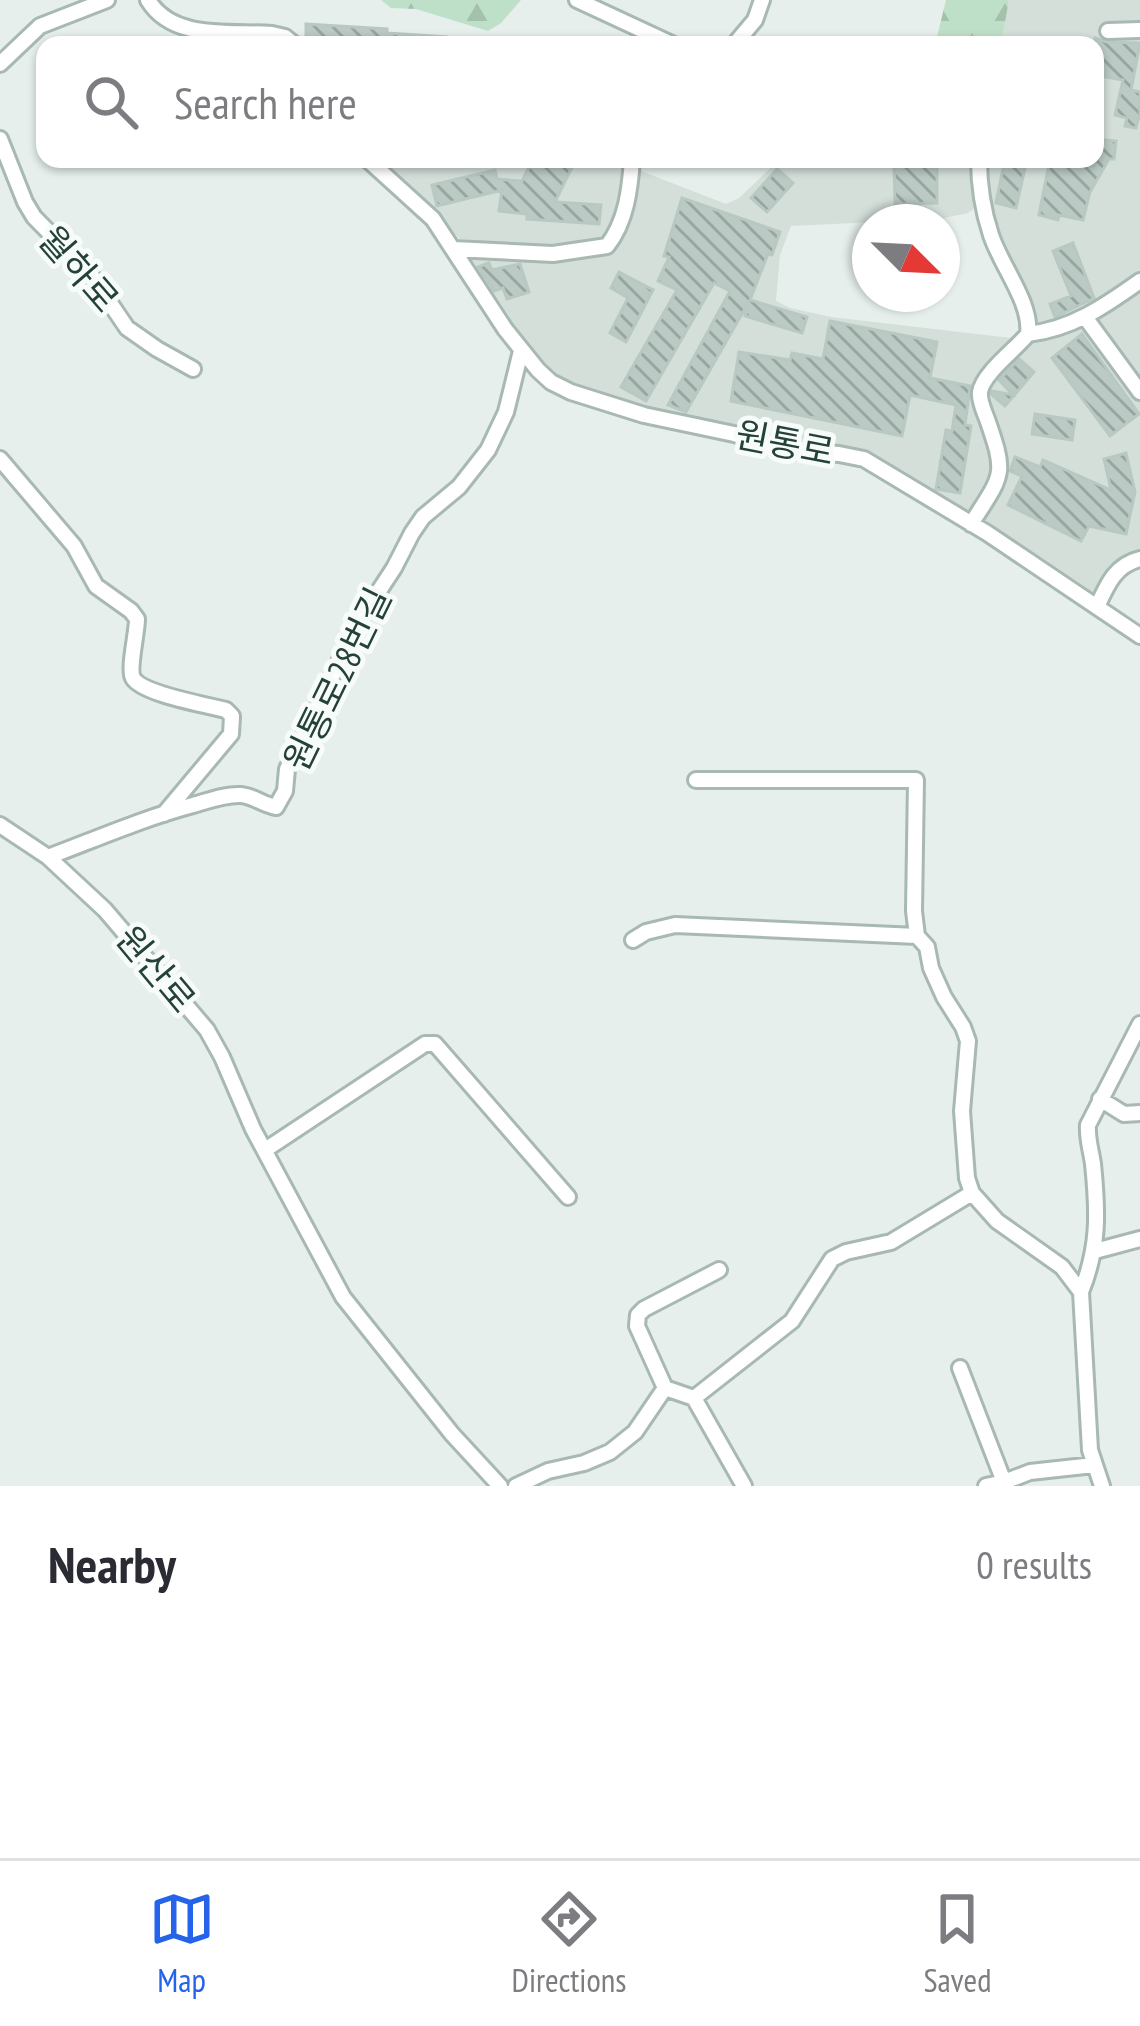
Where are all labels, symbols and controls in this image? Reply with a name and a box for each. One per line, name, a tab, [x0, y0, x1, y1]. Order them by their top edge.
search box	[36, 36, 1104, 168]
icon: search	[78, 69, 144, 135]
text: Search here	[174, 73, 357, 131]
north arrow	[852, 204, 960, 312]
street label: 월하로	[29, 216, 130, 322]
street label: 원통로	[732, 410, 838, 475]
street label: 원통로28번길	[272, 579, 401, 778]
street label: 원산로	[106, 916, 206, 1022]
text: Nearby	[48, 1531, 176, 1597]
text: 0 results	[976, 1539, 1092, 1590]
tab: Map	[149, 1886, 215, 2001]
tab: Directions	[512, 1886, 626, 2001]
tab: Saved	[923, 1886, 991, 2001]

